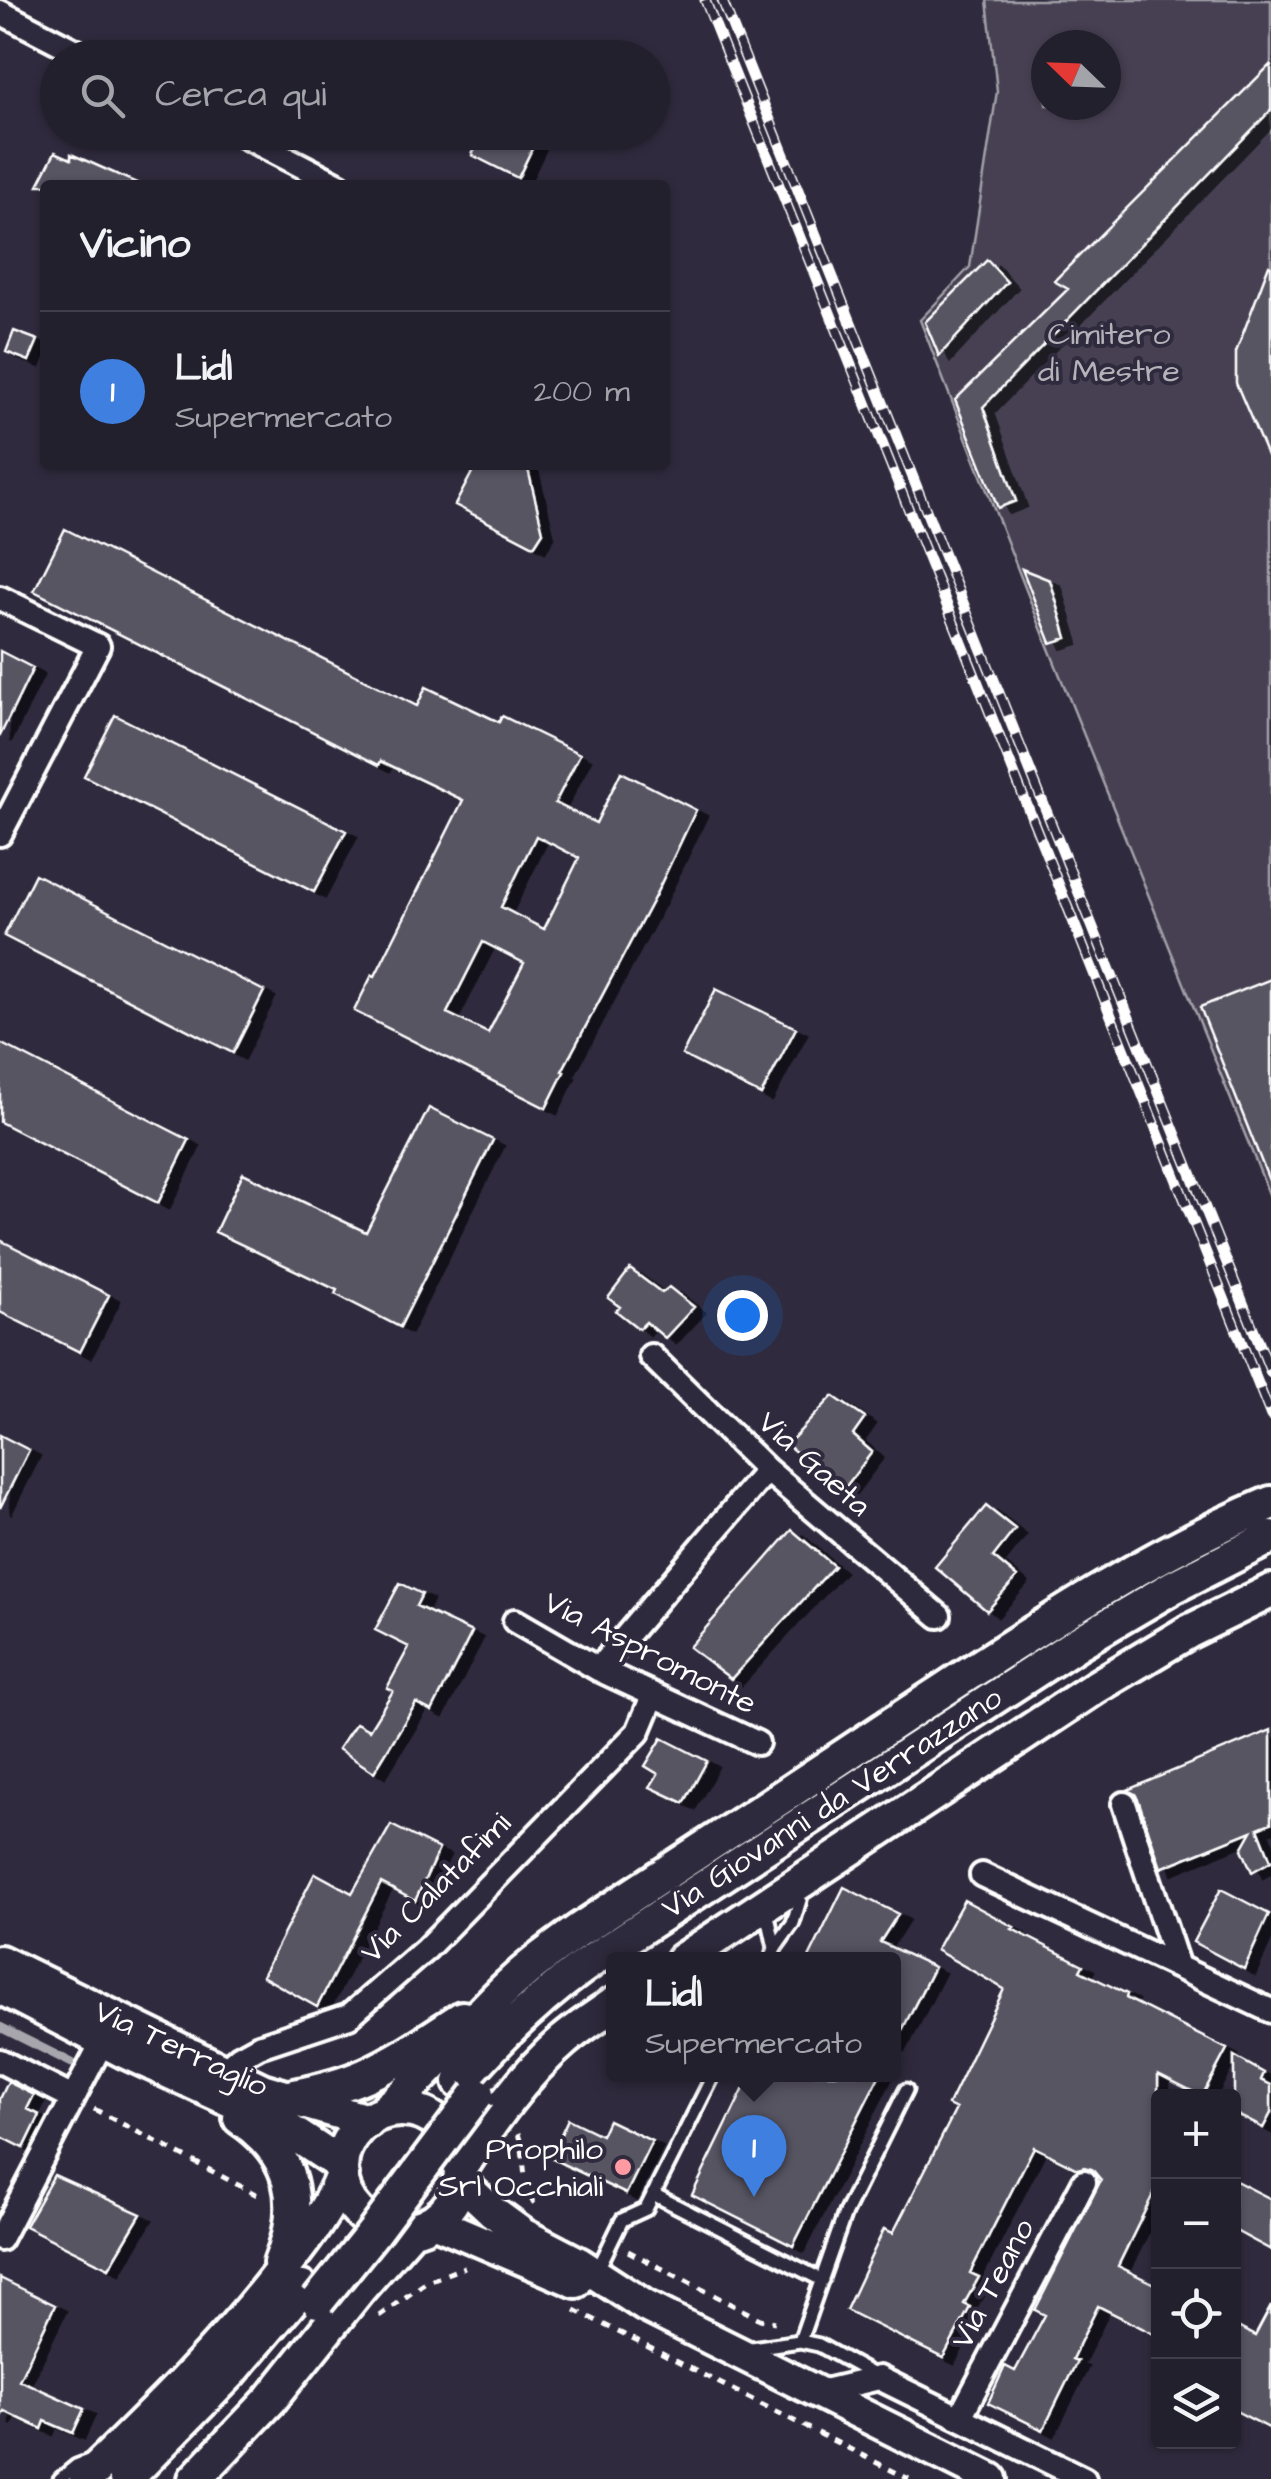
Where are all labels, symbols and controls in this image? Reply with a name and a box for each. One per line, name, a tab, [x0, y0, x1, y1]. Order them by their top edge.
north arrow	[1031, 30, 1121, 120]
search box	[40, 40, 670, 150]
icon: search	[75, 68, 130, 123]
text: Cerca qui	[155, 69, 327, 121]
text: Vicino	[80, 216, 190, 274]
park label: Cimitero di Mestre	[1038, 312, 1180, 394]
text: Lidl	[175, 343, 233, 395]
text: 1	[110, 369, 115, 414]
text: 200 m	[534, 369, 630, 414]
text: Supermercato	[175, 395, 392, 440]
your location	[717, 1290, 768, 1341]
street label: Via Gaeta	[747, 1401, 881, 1527]
street label: Via Aspromonte	[536, 1580, 764, 1726]
street label: Via Giovanni da Verrazzano	[653, 1676, 1011, 1930]
street label: Via Calatafimi	[350, 1802, 522, 1974]
popup	[606, 1952, 901, 2082]
text: Lidl	[645, 1969, 703, 2021]
street label: Via Terraglio	[87, 1989, 275, 2109]
text: Supermercato	[645, 2021, 862, 2066]
map controls	[1151, 2089, 1241, 2449]
button: +	[1151, 2089, 1241, 2179]
pin: 1	[722, 2114, 786, 2197]
place label: Prophilo Srl Occhiali	[438, 2127, 603, 2209]
marker: Prophilo Srl Occhiali	[612, 2156, 634, 2178]
button: −	[1151, 2179, 1241, 2269]
street label: Via Teano	[940, 2211, 1046, 2357]
button: locate	[1151, 2269, 1241, 2359]
button: layers	[1151, 2359, 1241, 2449]

